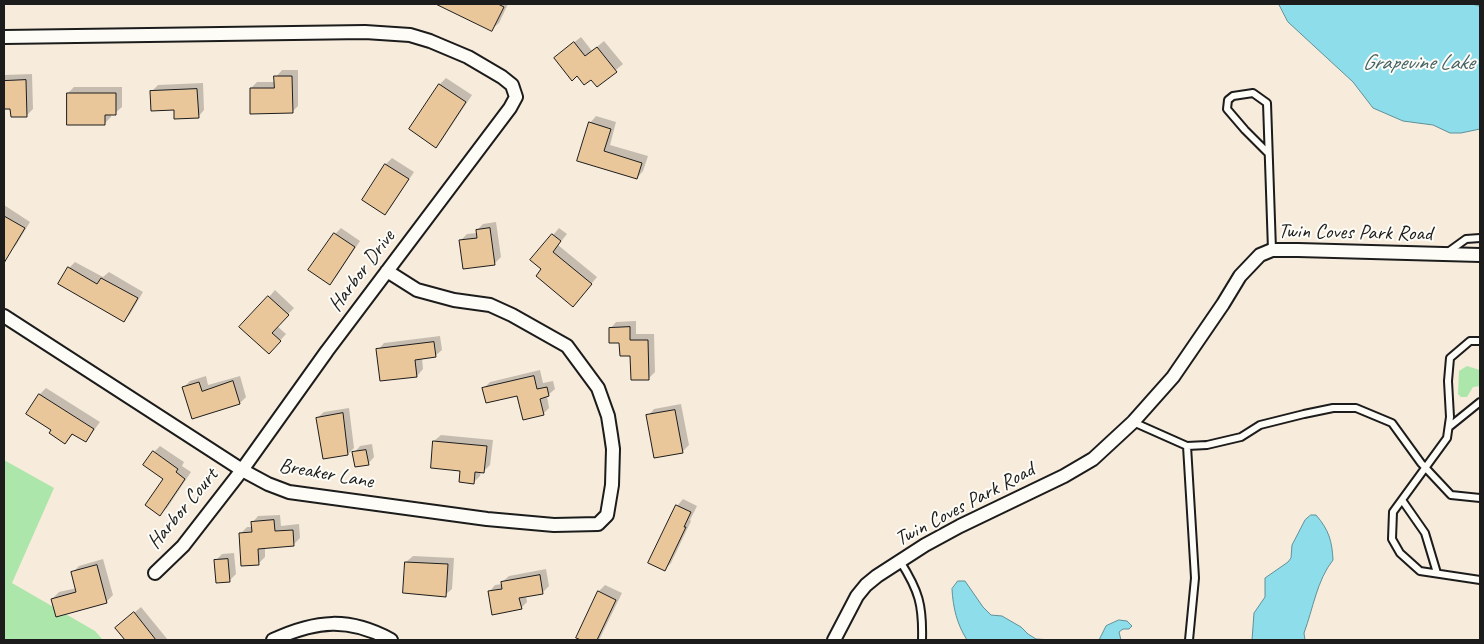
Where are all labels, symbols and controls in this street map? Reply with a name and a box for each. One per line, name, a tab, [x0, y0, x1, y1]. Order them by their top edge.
water label: Grapevine Lake	[1362, 50, 1474, 76]
street label: Twin Coves Park Road	[1278, 219, 1432, 247]
street label: Harbor Drive	[323, 225, 401, 317]
street label: Breaker Lane	[277, 453, 375, 495]
street label: Twin Coves Park Road	[891, 458, 1039, 552]
street label: Harbor Court	[142, 464, 224, 554]

